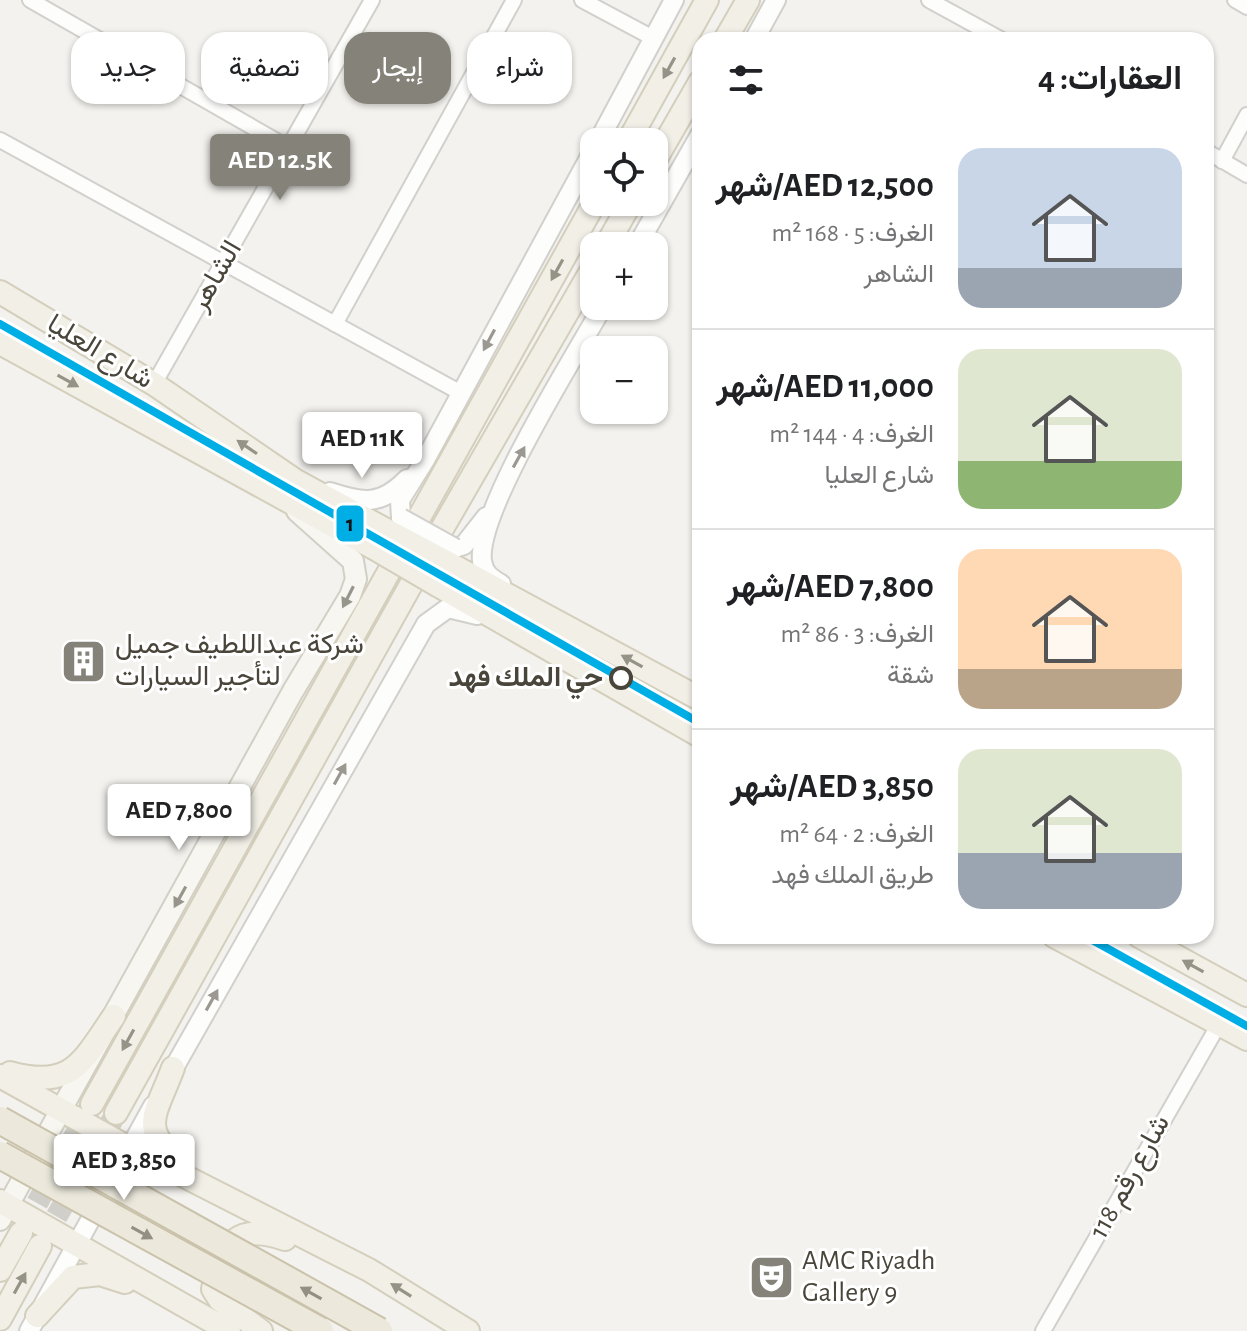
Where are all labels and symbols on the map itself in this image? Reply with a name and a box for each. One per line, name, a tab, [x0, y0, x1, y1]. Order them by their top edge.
one-way arrow	[663, 57, 677, 79]
pin: AED 12.5K	[188, 134, 372, 202]
street label: الشاهر	[184, 236, 249, 318]
one-way arrow	[551, 259, 565, 281]
street label: شارع العليا	[41, 310, 158, 397]
one-way arrow	[483, 329, 497, 351]
one-way arrow	[57, 374, 79, 388]
pin: AED 11K	[288, 412, 436, 480]
one-way arrow	[236, 440, 257, 455]
one-way arrow	[513, 446, 526, 469]
line badge: 1	[335, 504, 365, 543]
text: 1	[346, 513, 354, 535]
one-way arrow	[341, 585, 355, 608]
place label: شركة عبداللطيف جميل لتأجير السيارات	[115, 631, 364, 693]
building icon: شركة عبداللطيف جميل لتأجير السيارات	[60, 637, 108, 685]
one-way arrow	[620, 654, 643, 668]
place label: حي الملك فهد	[448, 664, 603, 700]
marker: حي الملك فهد	[610, 667, 632, 689]
one-way arrow	[332, 763, 346, 785]
pin: AED 7,800	[87, 784, 271, 852]
one-way arrow	[173, 886, 187, 908]
one-way arrow	[1182, 959, 1204, 973]
one-way arrow	[205, 989, 219, 1012]
one-way arrow	[121, 1029, 135, 1051]
street label: شارع رقم 118	[1085, 1111, 1178, 1245]
pin: AED 3,850	[32, 1134, 216, 1202]
one-way arrow	[131, 1225, 153, 1239]
place label: AMC Riyadh Gallery 9	[802, 1247, 935, 1307]
theatre icon: AMC Riyadh Gallery 9	[747, 1253, 795, 1301]
one-way arrow	[13, 1271, 27, 1294]
one-way arrow	[390, 1283, 412, 1297]
one-way arrow	[300, 1286, 322, 1300]

